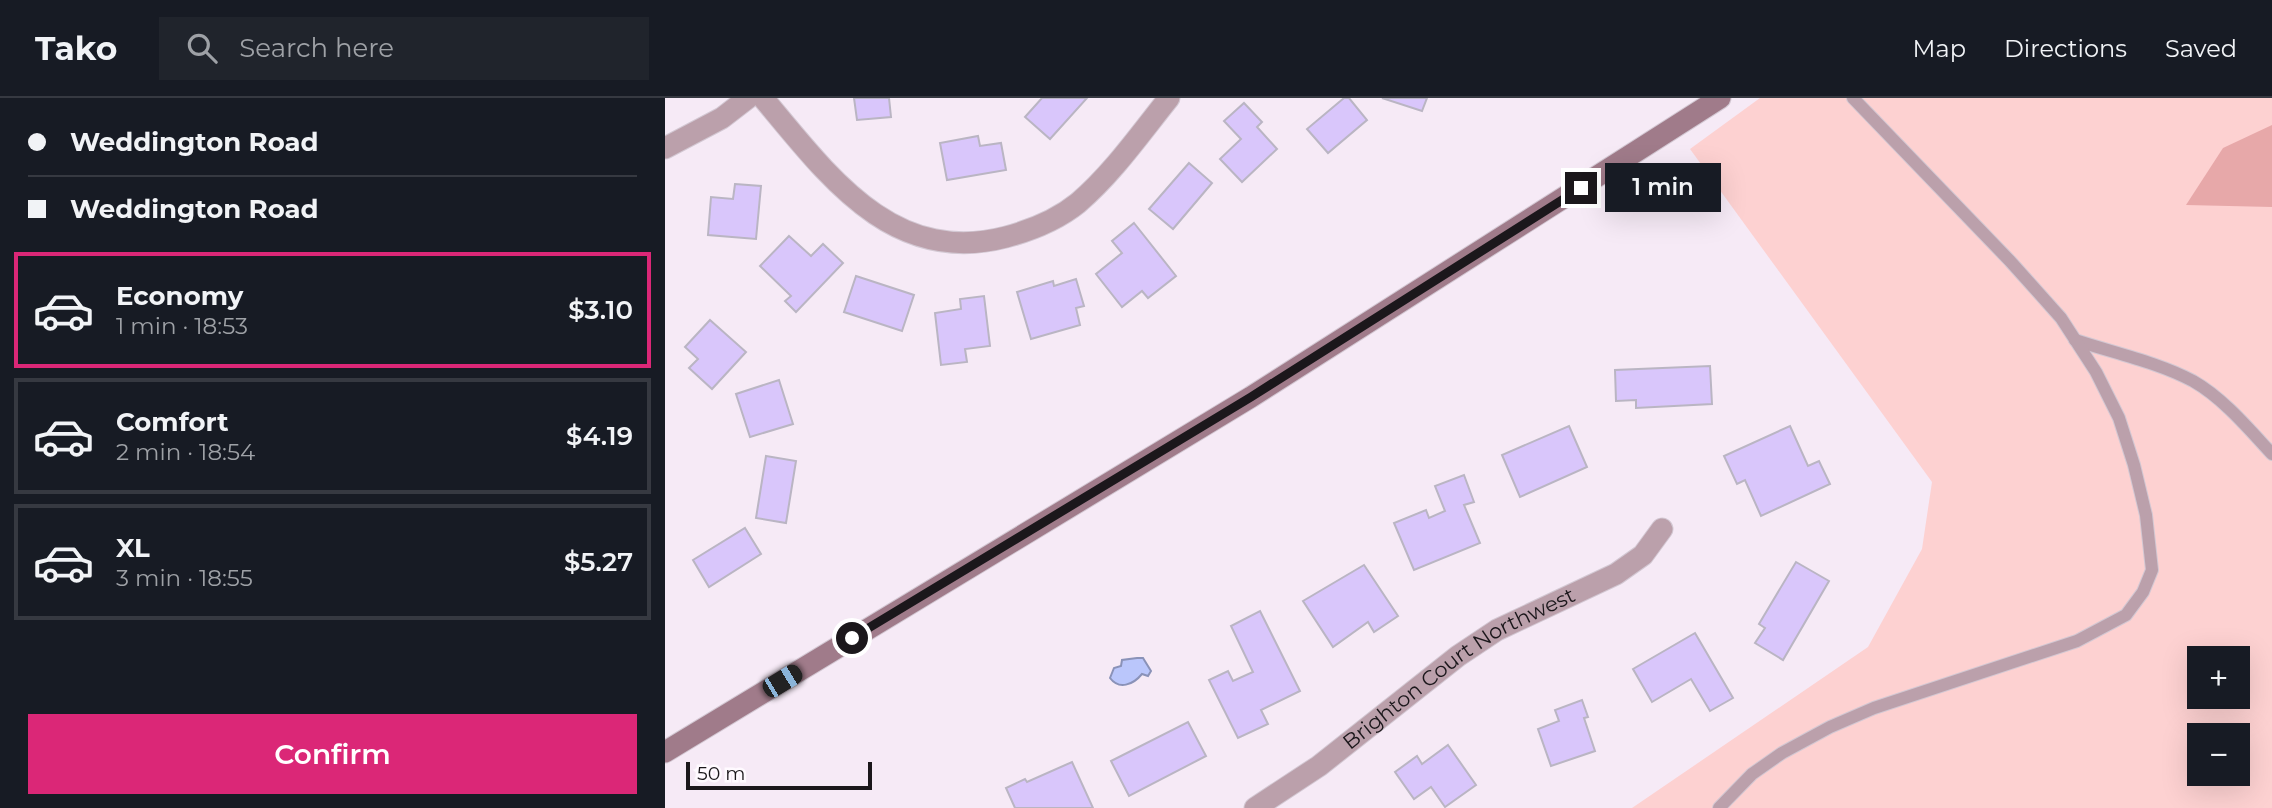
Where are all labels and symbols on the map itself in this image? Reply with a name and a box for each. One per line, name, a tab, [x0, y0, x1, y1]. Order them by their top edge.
callout: 1 min	[1605, 164, 1721, 212]
route end	[1565, 172, 1597, 204]
street label: Brighton Court Northwest	[1338, 582, 1579, 754]
route start	[836, 622, 868, 654]
car	[759, 661, 806, 701]
scale bar	[686, 759, 871, 791]

